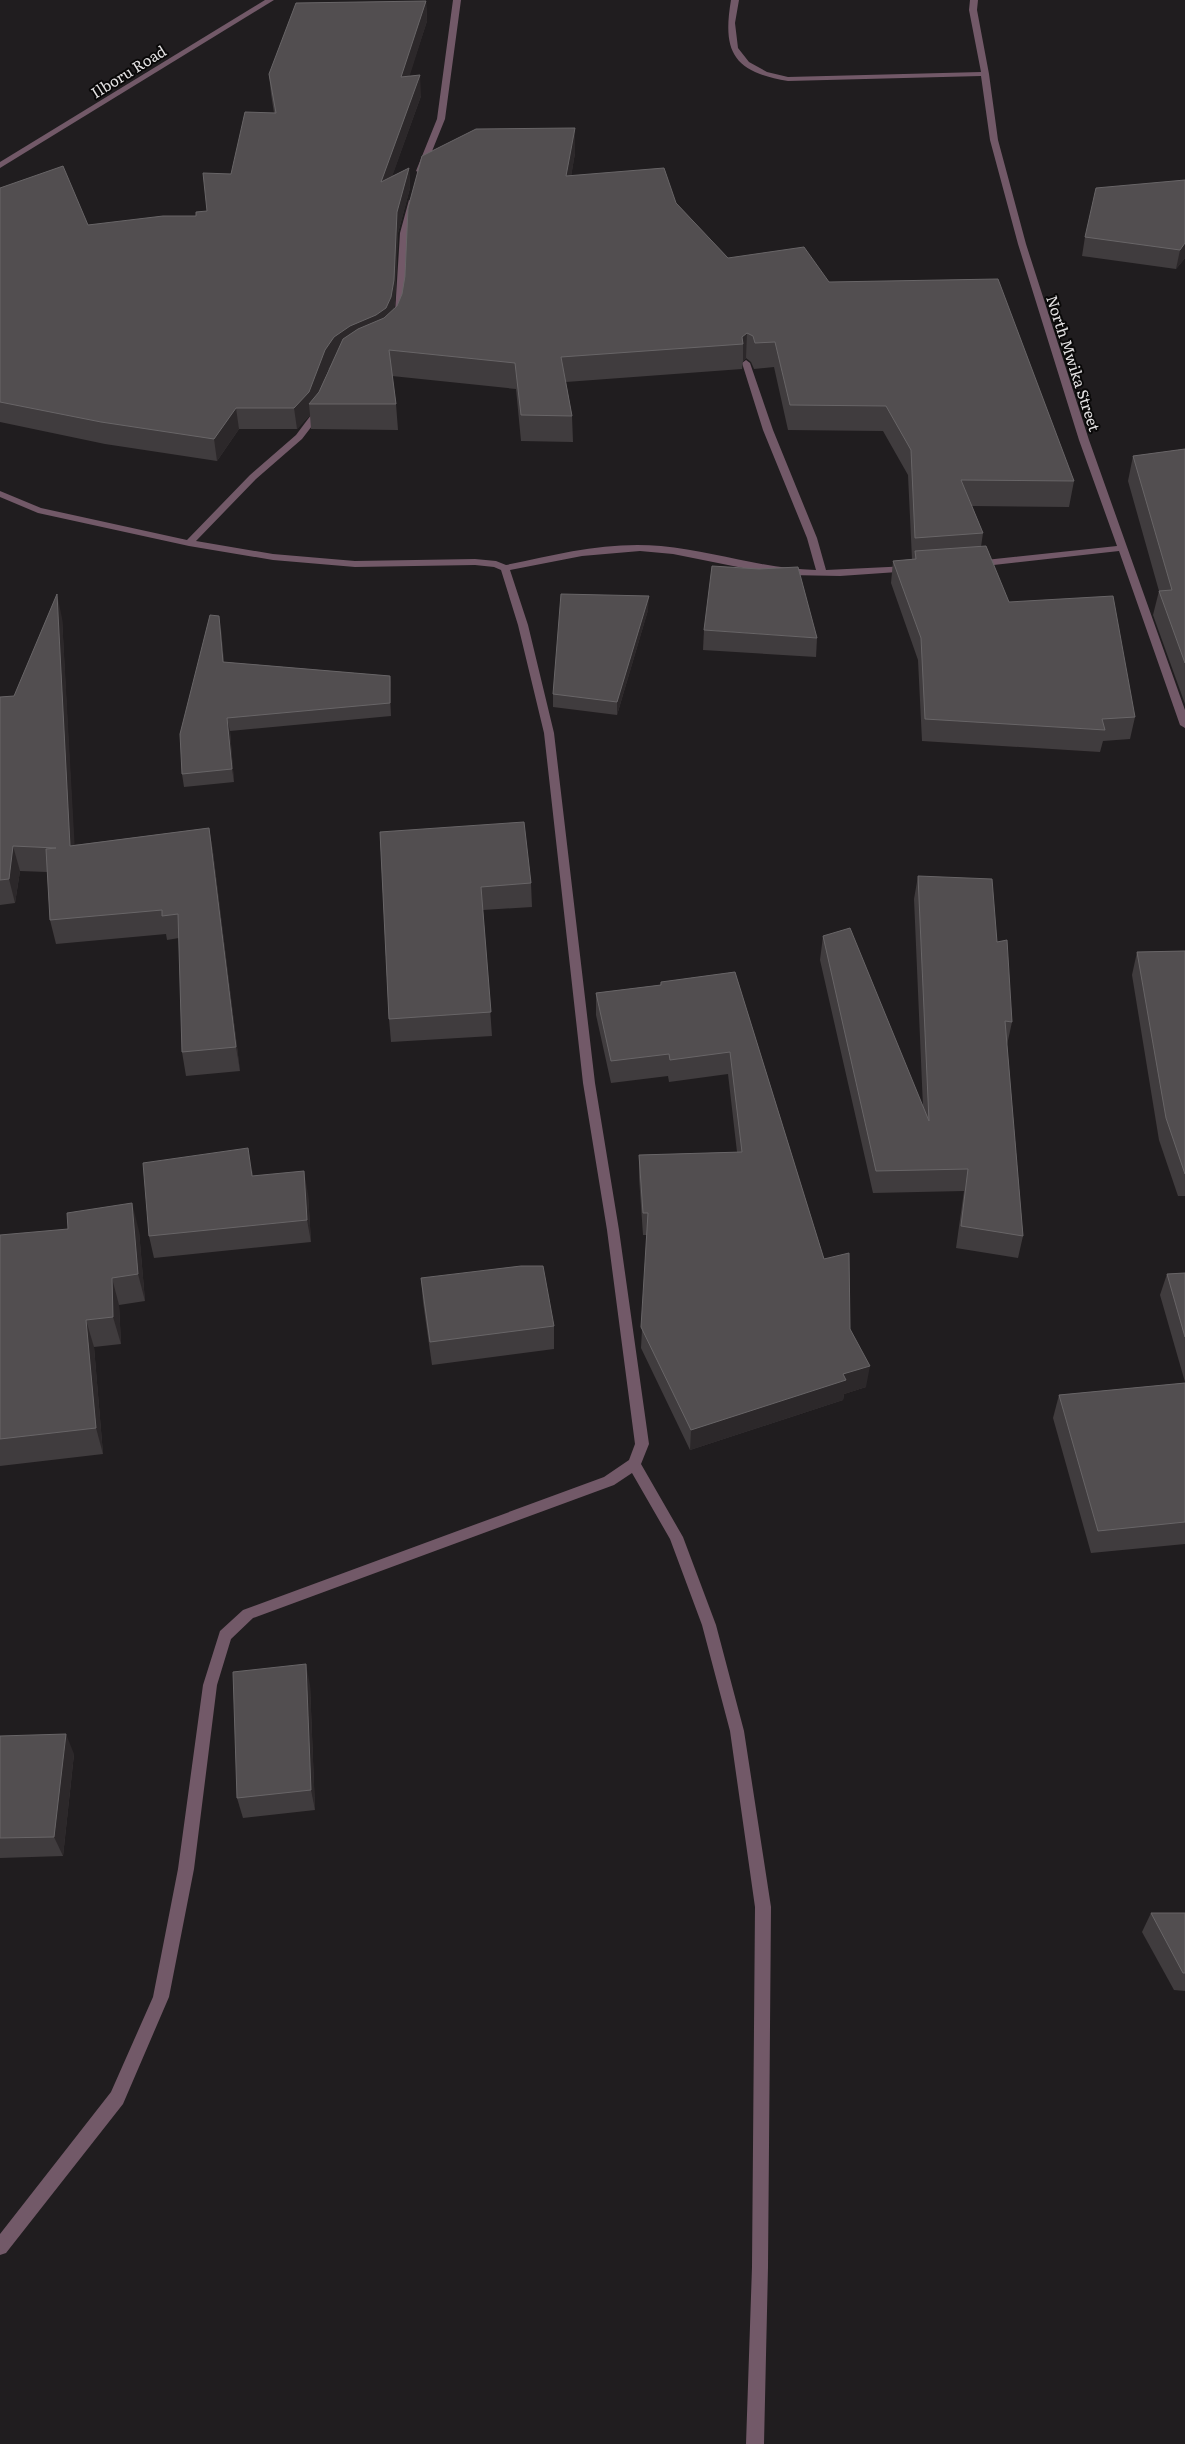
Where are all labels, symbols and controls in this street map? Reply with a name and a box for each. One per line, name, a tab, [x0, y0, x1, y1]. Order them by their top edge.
street label: Ilboru Road	[86, 39, 170, 103]
street label: North Mwika Street	[1041, 292, 1107, 434]

